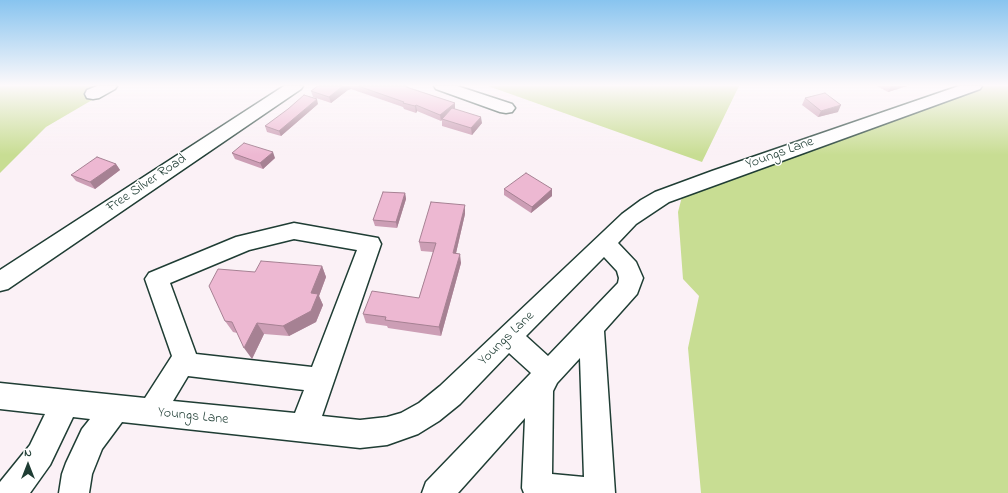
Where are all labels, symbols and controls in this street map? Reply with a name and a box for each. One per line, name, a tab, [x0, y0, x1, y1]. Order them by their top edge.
street label: Youngs Lane	[744, 134, 816, 174]
street label: Free Silver Road	[104, 151, 190, 217]
street label: Youngs Lane	[476, 308, 538, 370]
street label: Youngs Lane	[157, 405, 229, 429]
north arrow	[8, 445, 48, 485]
text: N	[24, 445, 32, 461]

